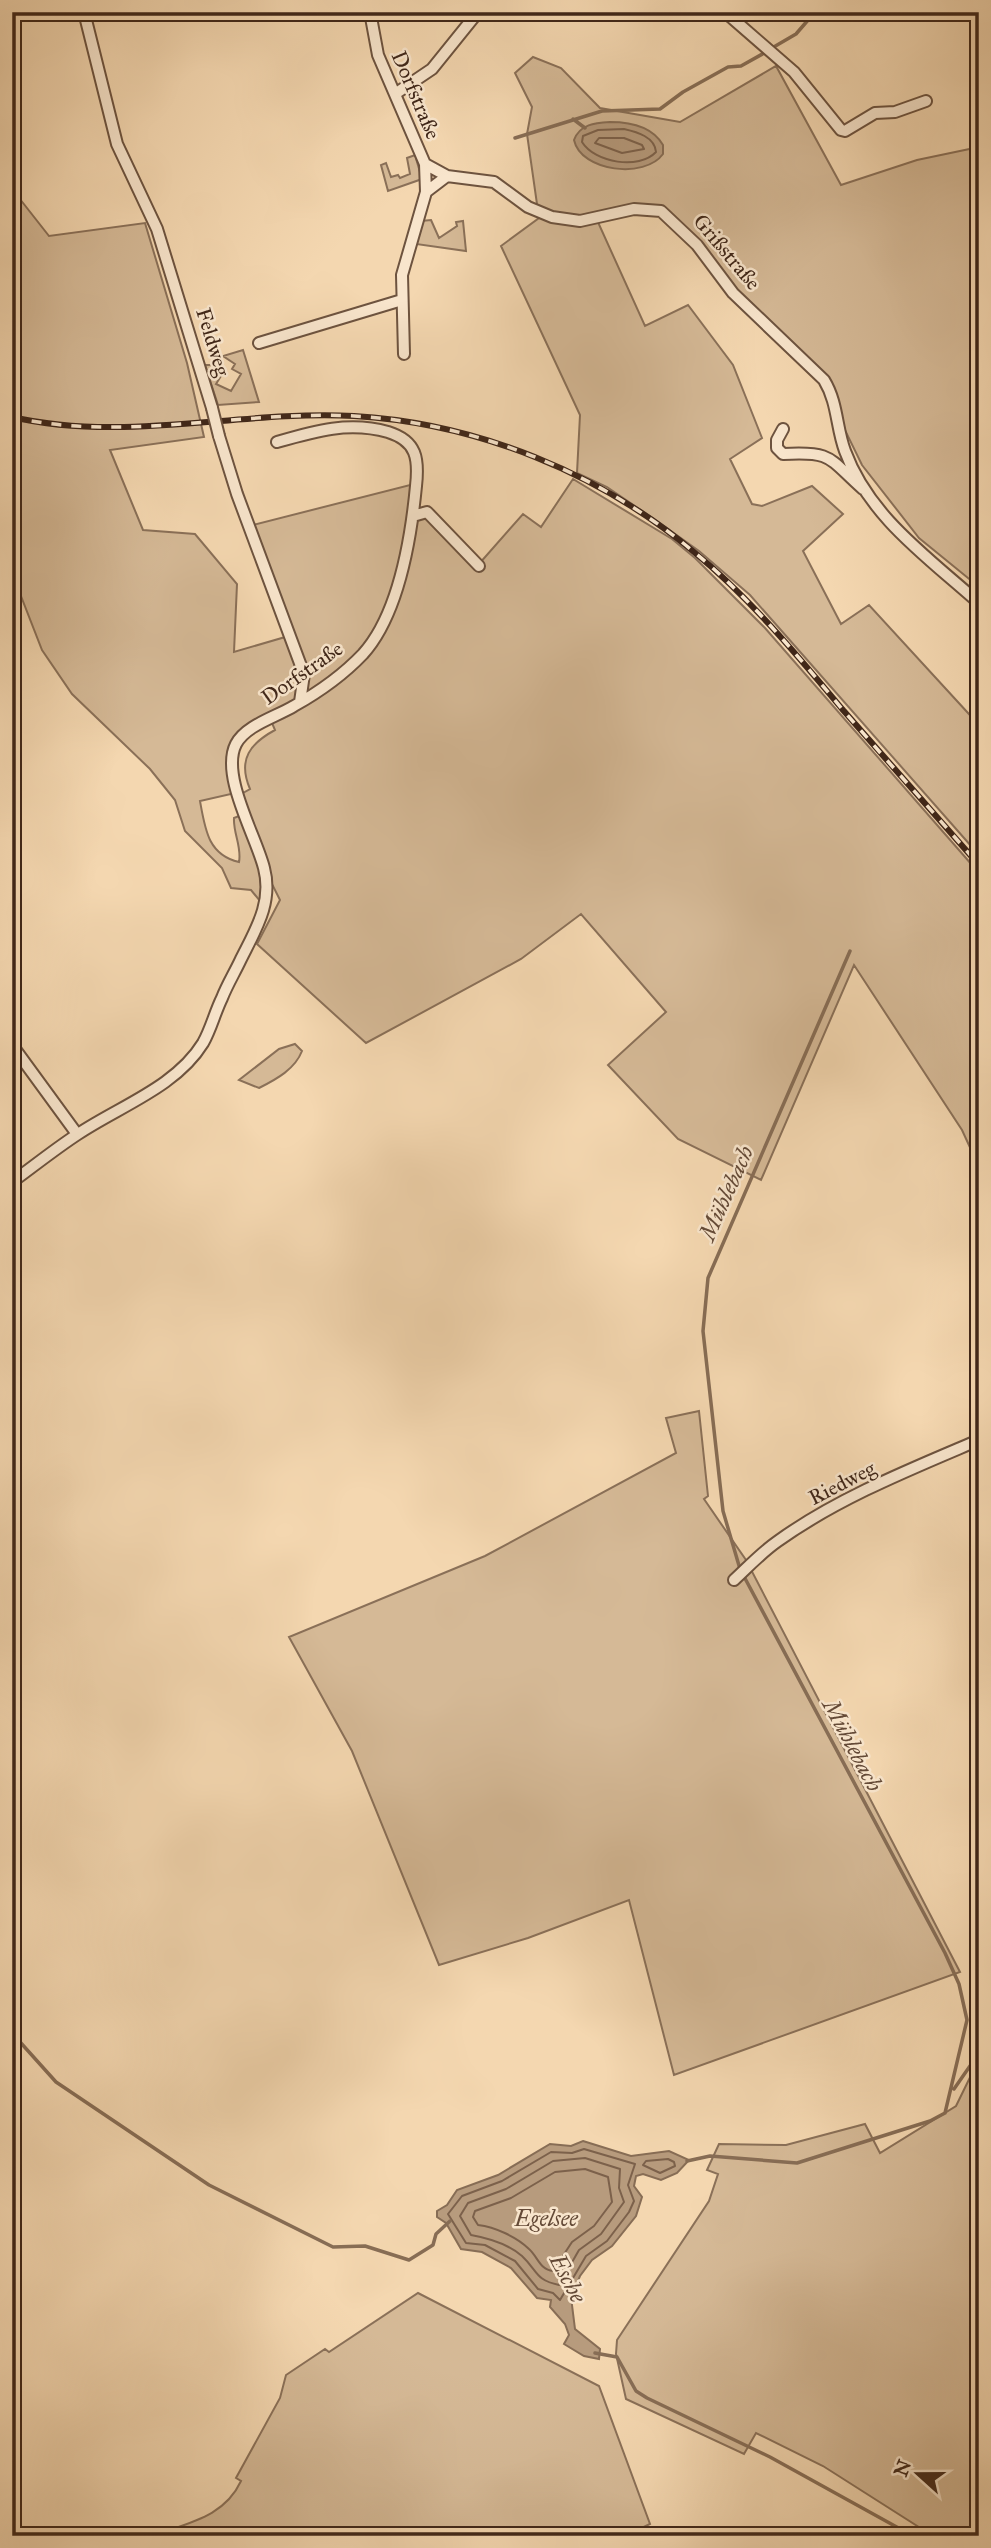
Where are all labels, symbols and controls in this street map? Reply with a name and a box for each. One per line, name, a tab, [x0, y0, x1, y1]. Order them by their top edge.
street label: Dorfstraße	[386, 47, 446, 143]
street label: Grißstraße	[688, 209, 766, 296]
street label: Feldweg	[190, 305, 236, 380]
street label: Dorfstraße	[256, 635, 348, 711]
water label: Mühlebach	[692, 1141, 759, 1246]
street label: Riedweg	[804, 1455, 880, 1511]
water label: Mühlebach	[816, 1692, 889, 1796]
water label: Egelsee	[513, 2204, 578, 2232]
water label: Esche	[543, 2248, 593, 2308]
north arrow	[883, 2440, 953, 2510]
text: N	[889, 2456, 916, 2480]

